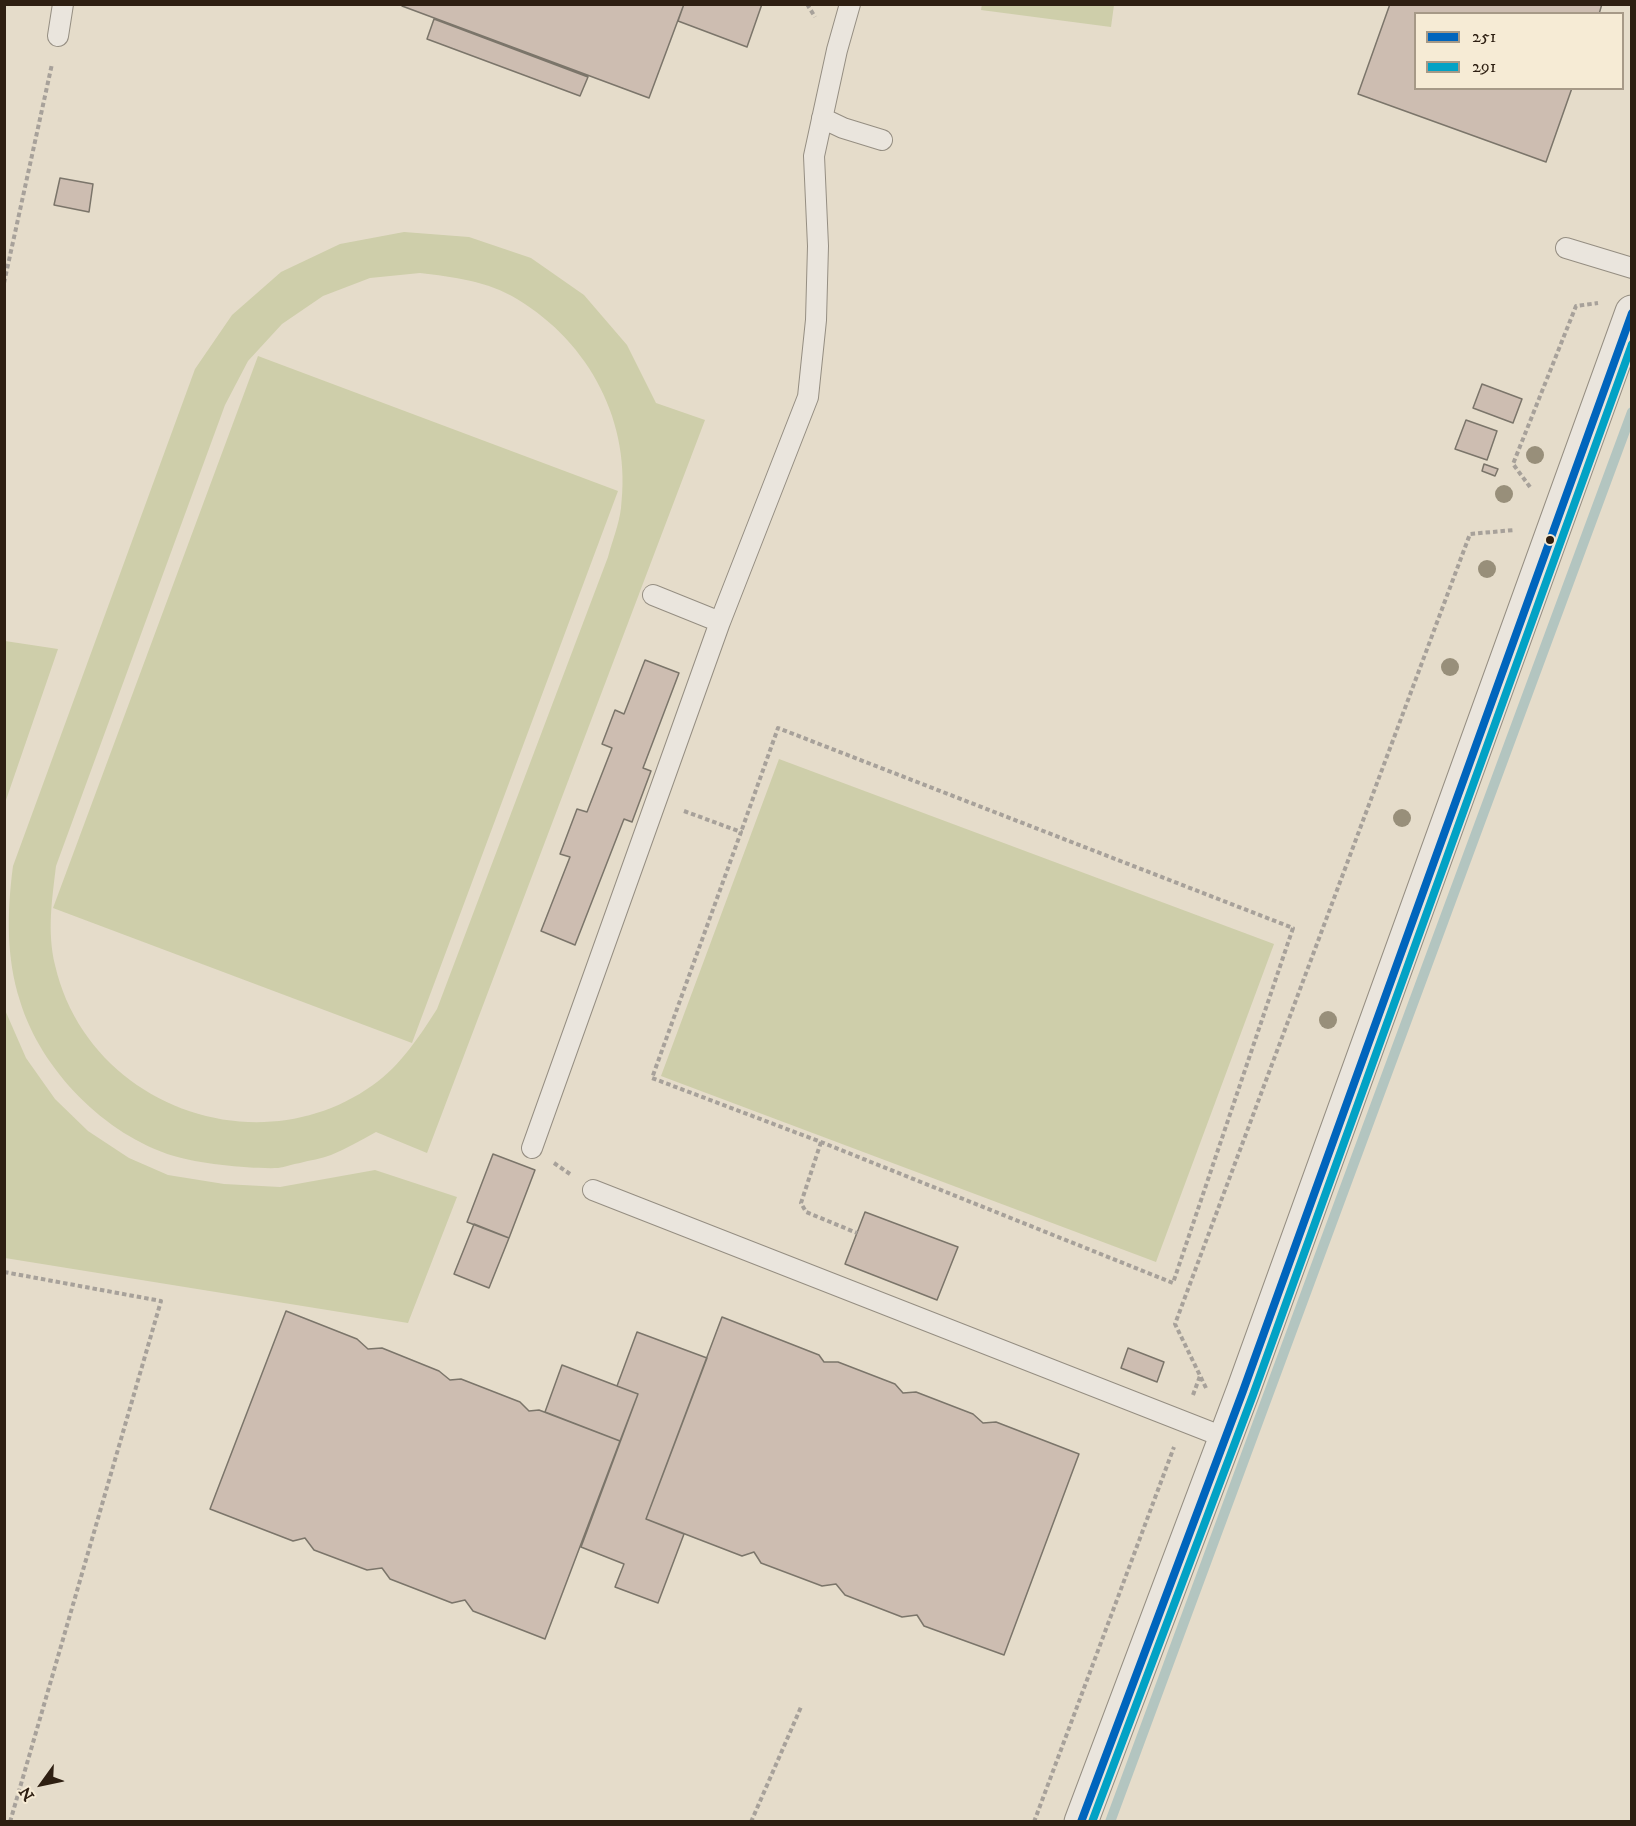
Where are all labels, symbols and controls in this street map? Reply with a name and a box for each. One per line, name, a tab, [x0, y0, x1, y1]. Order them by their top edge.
legend	[1414, 12, 1624, 90]
text: 251	[1472, 26, 1496, 48]
text: 291	[1472, 56, 1496, 78]
unlabelled marker	[1544, 534, 1556, 546]
north arrow	[12, 1754, 72, 1814]
text: N	[15, 1783, 39, 1805]

